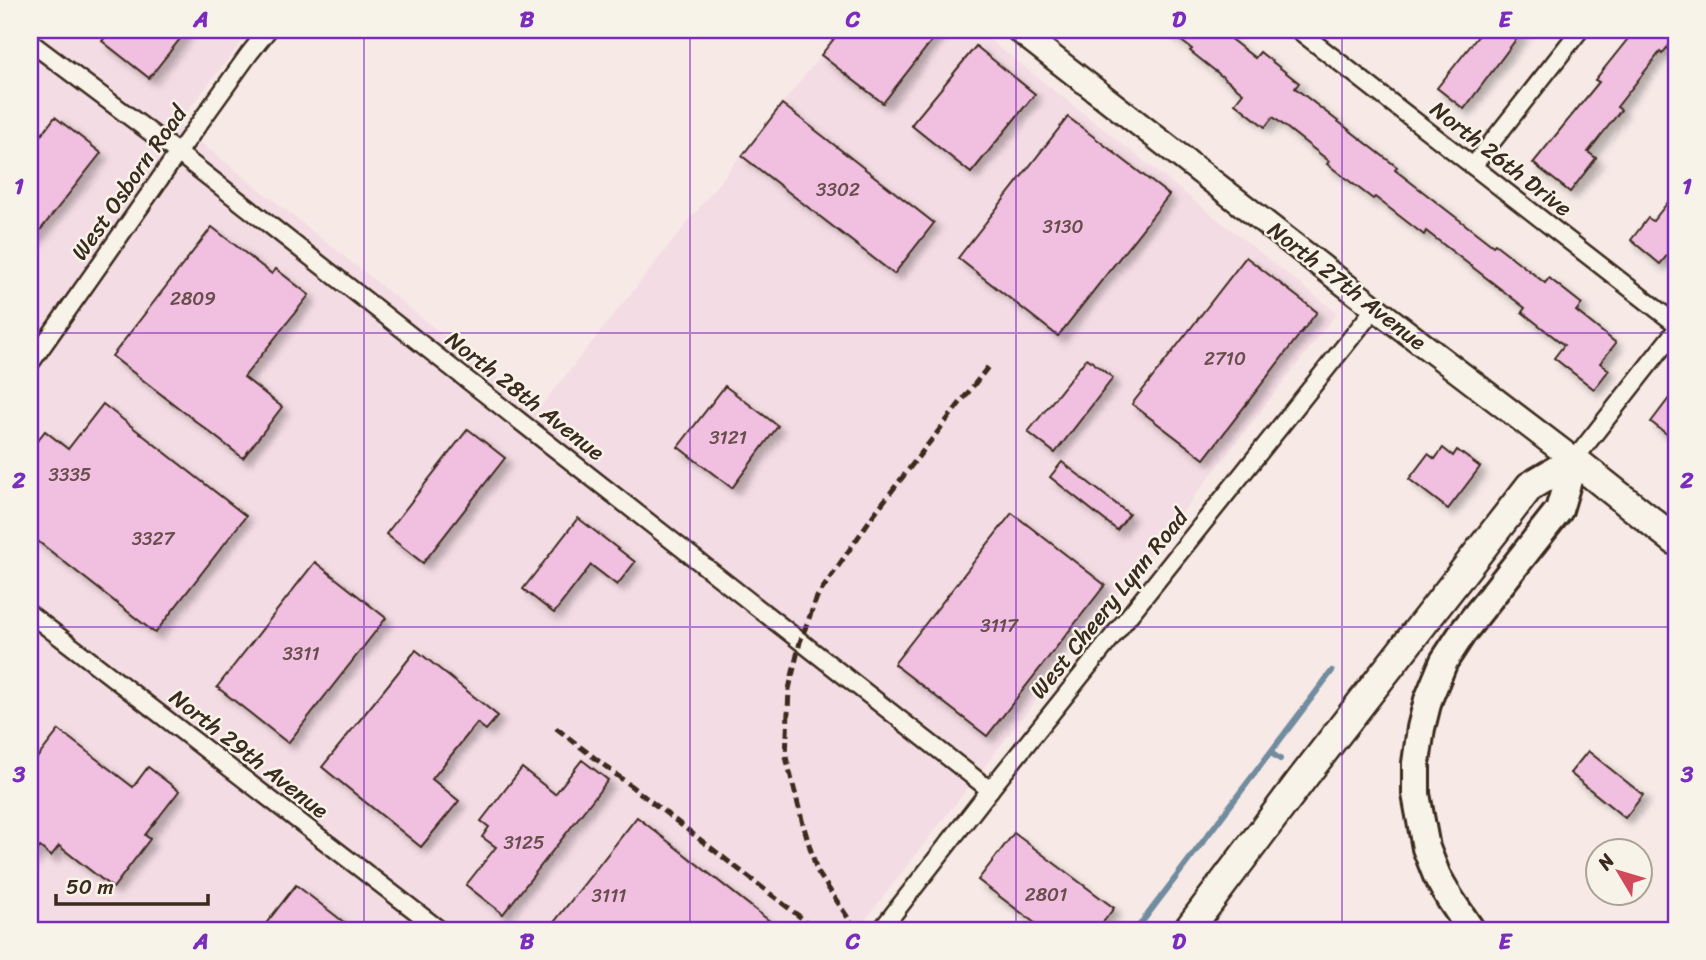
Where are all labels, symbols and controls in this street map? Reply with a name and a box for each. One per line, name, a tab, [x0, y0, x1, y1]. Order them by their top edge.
text: A	[192, 0, 209, 40]
text: B	[520, 0, 535, 40]
text: C	[845, 0, 861, 40]
text: D	[1172, 0, 1187, 40]
text: E	[1499, 0, 1514, 40]
street label: North 26th Drive	[1421, 90, 1581, 228]
street label: West Osborn Road	[60, 95, 199, 269]
text: 1	[14, 166, 24, 207]
text: 1	[1682, 166, 1692, 207]
house number: 3302	[816, 173, 860, 206]
house number: 3130	[1042, 210, 1084, 243]
street label: North 27th Avenue	[1258, 210, 1436, 362]
house number: 2809	[170, 282, 216, 315]
street label: North 28th Avenue	[436, 320, 614, 472]
house number: 2710	[1204, 342, 1246, 375]
house number: 3121	[709, 421, 747, 454]
house number: 3335	[49, 458, 92, 491]
text: 2	[11, 460, 26, 501]
text: 2	[1679, 460, 1694, 501]
street label: West Cheery Lynn Road	[1019, 498, 1200, 708]
house number: 3327	[132, 522, 175, 555]
house number: 3117	[980, 609, 1019, 642]
house number: 3311	[282, 637, 320, 670]
street label: North 29th Avenue	[160, 678, 338, 830]
text: 3	[12, 754, 26, 795]
text: 3	[1680, 754, 1694, 795]
house number: 3125	[503, 826, 545, 859]
north arrow	[1584, 838, 1654, 908]
text: N	[1588, 846, 1624, 878]
scale bar	[56, 862, 208, 906]
text: 50 m	[66, 868, 114, 906]
house number: 2801	[1025, 878, 1067, 911]
house number: 3111	[592, 879, 626, 912]
text: A	[192, 921, 209, 960]
text: B	[520, 921, 535, 960]
text: C	[845, 921, 861, 960]
text: D	[1172, 921, 1187, 960]
text: E	[1499, 921, 1514, 960]

